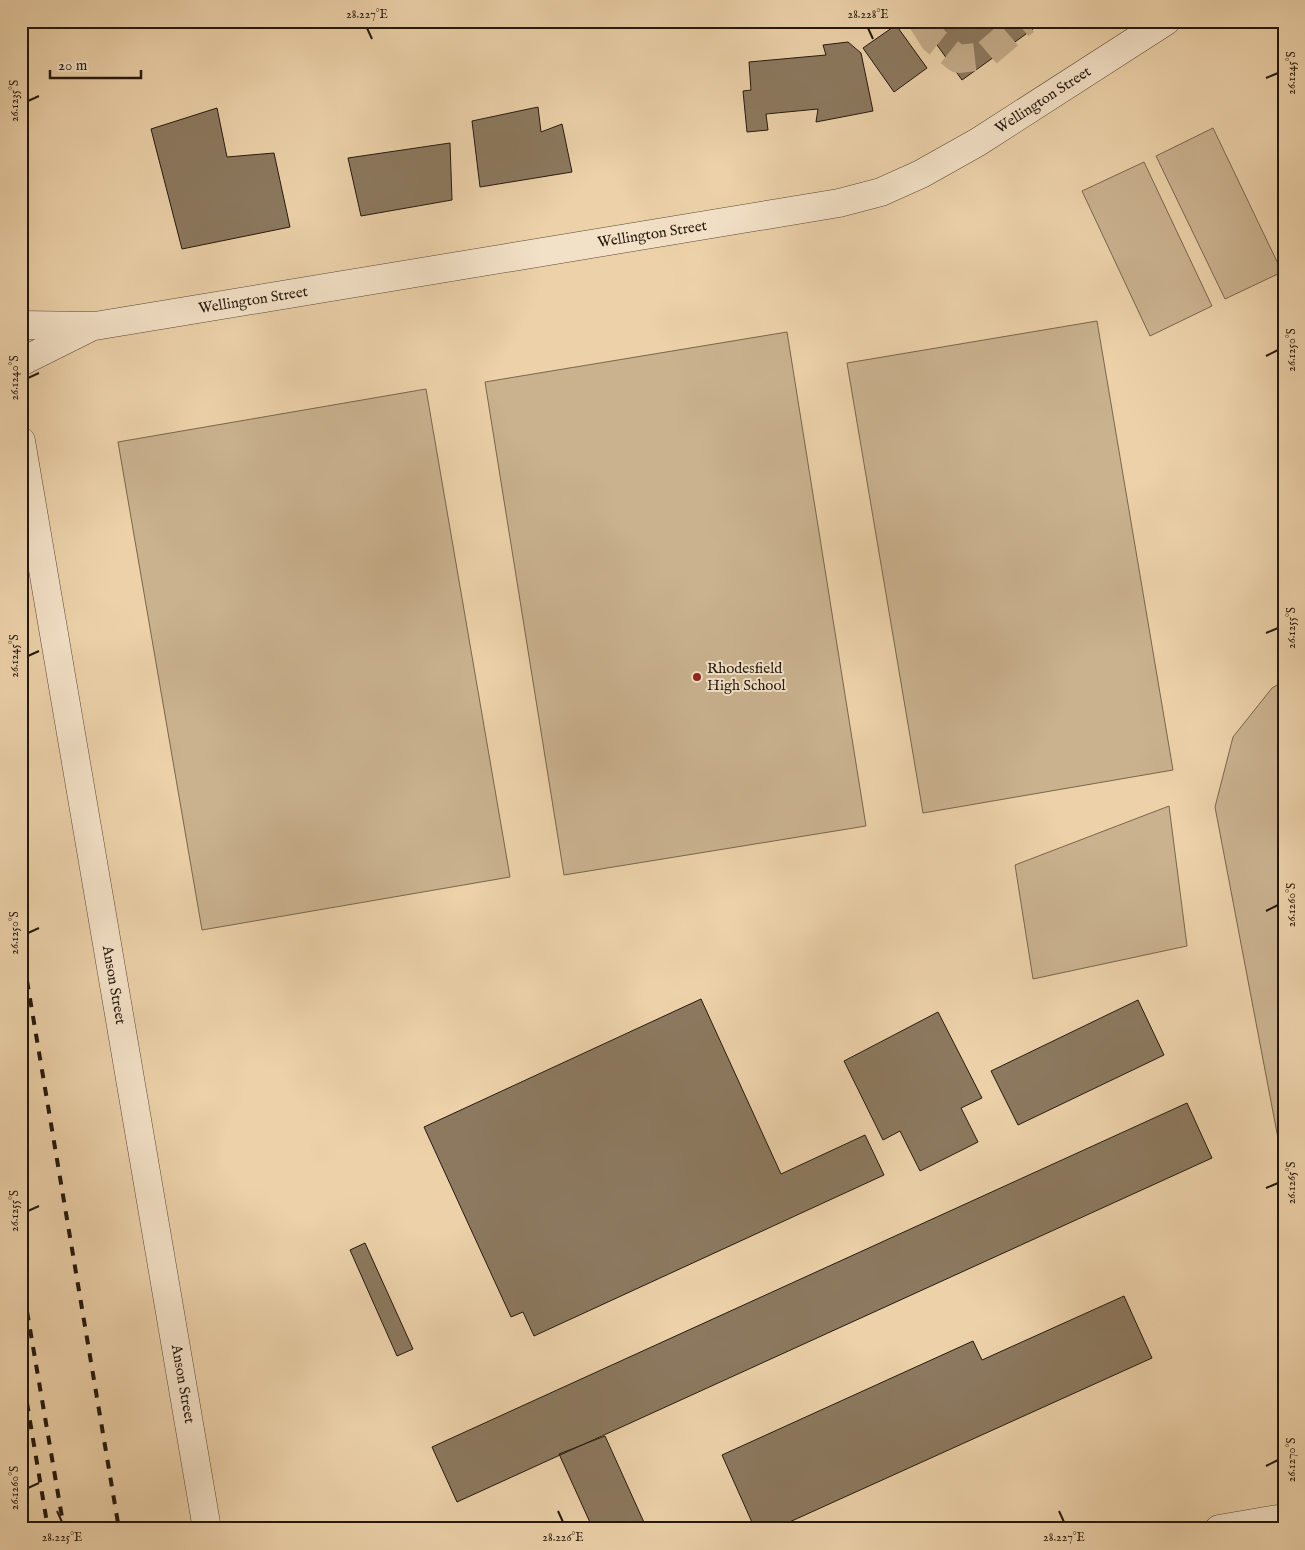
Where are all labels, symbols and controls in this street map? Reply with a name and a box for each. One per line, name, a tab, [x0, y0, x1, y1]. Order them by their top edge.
text: 28.227°E	[346, 7, 388, 22]
text: 28.228°E	[848, 7, 889, 22]
scale bar	[50, 48, 141, 80]
text: 26.1245°S	[1284, 51, 1299, 95]
text: 20 m	[58, 56, 88, 75]
street label: Wellington Street	[991, 62, 1095, 138]
text: 26.1235°S	[7, 80, 22, 122]
street label: Wellington Street	[596, 216, 708, 252]
street label: Wellington Street	[197, 282, 309, 318]
text: 26.1250°S	[1284, 328, 1299, 372]
text: 26.1240°S	[7, 355, 22, 401]
text: 26.1255°S	[1284, 607, 1299, 649]
text: 26.1245°S	[7, 634, 22, 678]
place label: Rhodesfield High School	[707, 659, 786, 695]
marker: Rhodesfield High School	[691, 671, 703, 683]
text: 26.1260°S	[1284, 883, 1299, 927]
text: 26.1250°S	[7, 911, 22, 955]
street label: Anson Street	[98, 943, 130, 1026]
text: 26.1265°S	[1284, 1162, 1299, 1204]
text: 26.1255°S	[7, 1190, 22, 1232]
street label: Anson Street	[167, 1342, 199, 1425]
text: 26.1270°S	[1284, 1438, 1299, 1482]
text: 26.1260°S	[7, 1466, 22, 1510]
text: 28.225°E	[42, 1530, 82, 1545]
text: 28.226°E	[542, 1530, 584, 1545]
text: 28.227°E	[1043, 1530, 1085, 1545]

